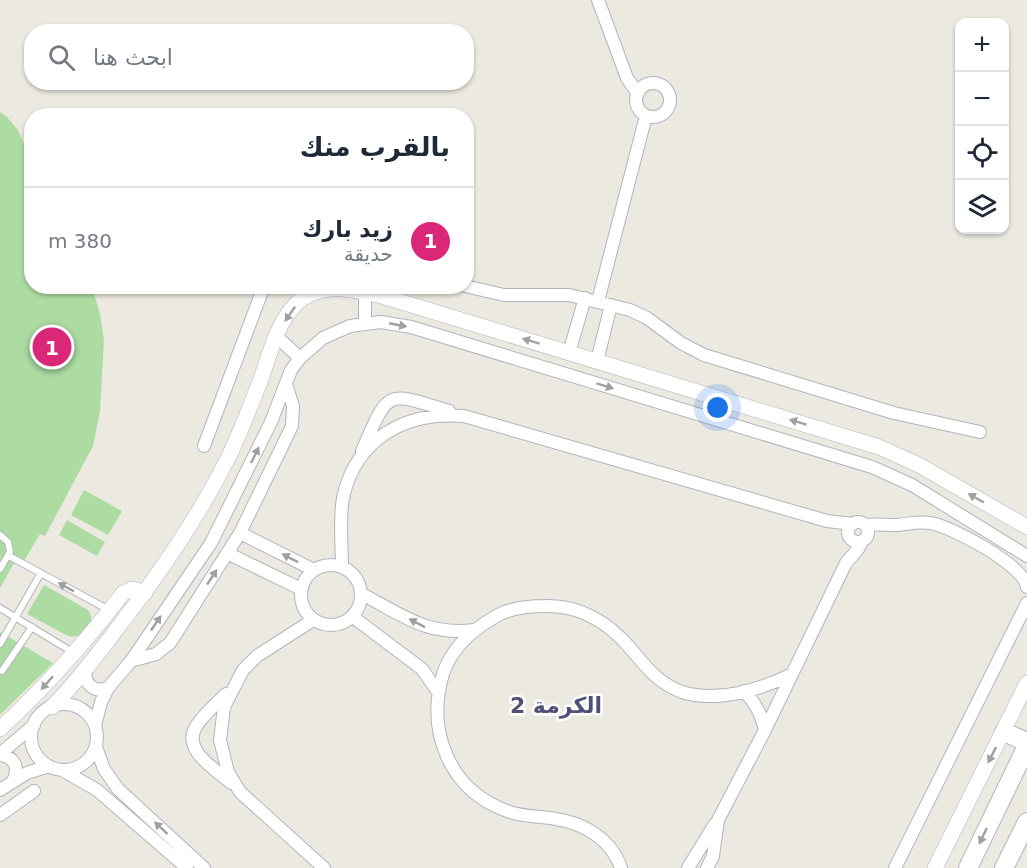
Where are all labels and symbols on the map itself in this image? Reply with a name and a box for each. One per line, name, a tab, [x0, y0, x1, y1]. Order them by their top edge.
one-way arrow	[284, 305, 296, 321]
one-way arrow	[388, 321, 407, 330]
pin: 1	[32, 324, 72, 370]
one-way arrow	[522, 336, 540, 345]
one-way arrow	[596, 382, 614, 391]
your location	[703, 393, 732, 422]
one-way arrow	[789, 417, 807, 426]
one-way arrow	[250, 446, 259, 463]
one-way arrow	[967, 493, 984, 503]
one-way arrow	[281, 554, 298, 563]
one-way arrow	[206, 569, 217, 586]
one-way arrow	[57, 582, 74, 592]
one-way arrow	[150, 615, 162, 631]
one-way arrow	[409, 618, 426, 627]
one-way arrow	[40, 676, 54, 691]
district label: الكرمة 2	[510, 693, 602, 719]
one-way arrow	[987, 746, 997, 763]
one-way arrow	[154, 822, 169, 835]
one-way arrow	[979, 827, 989, 845]

